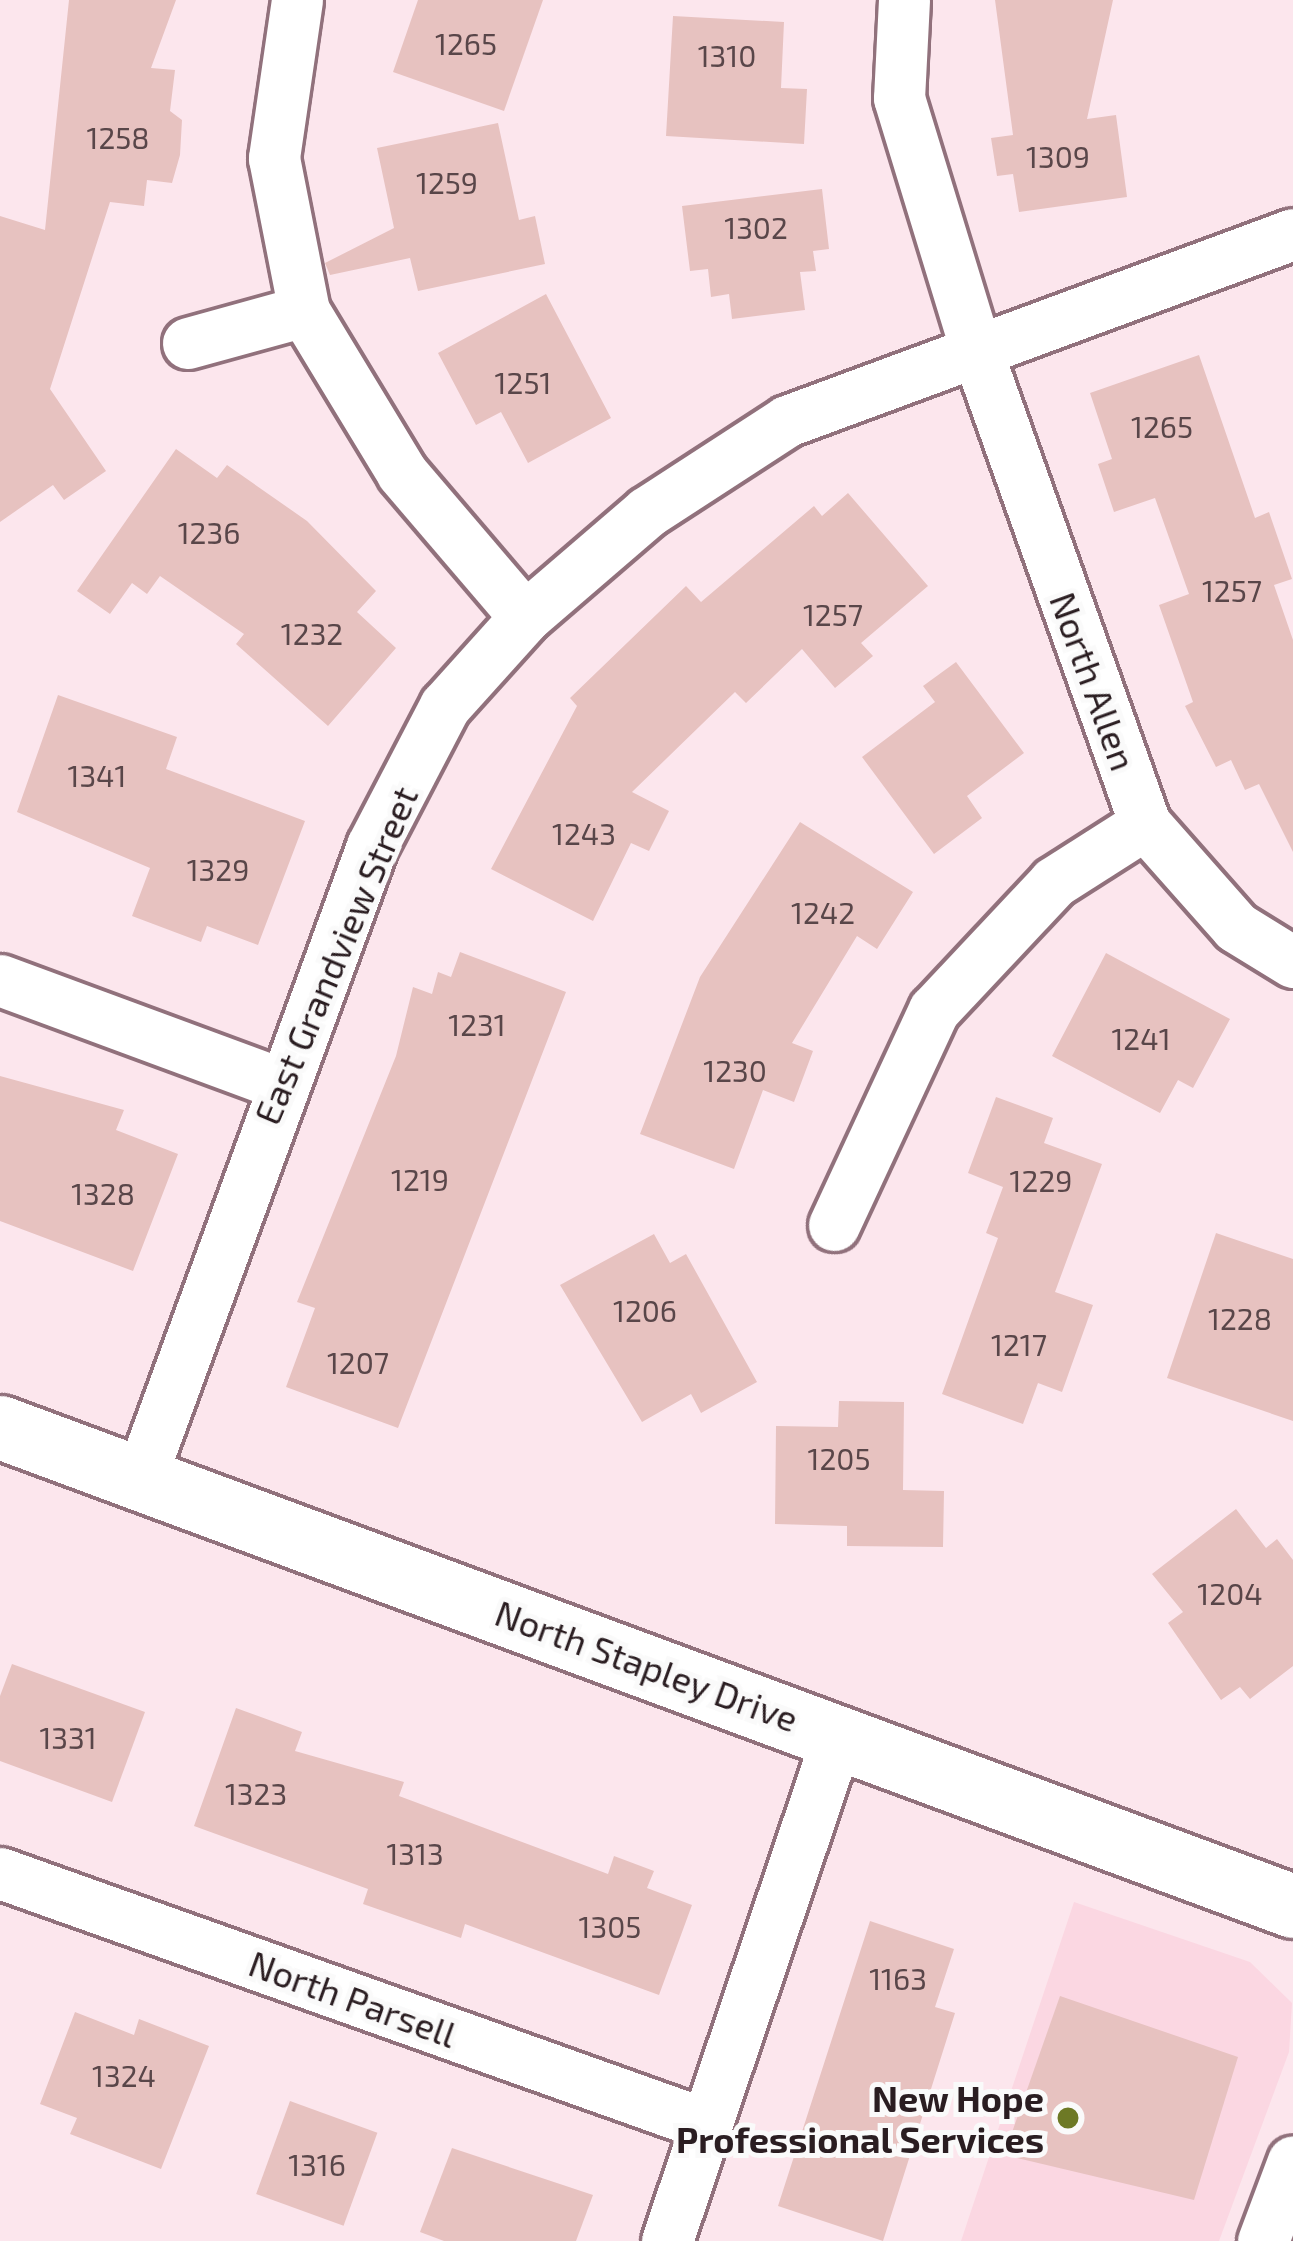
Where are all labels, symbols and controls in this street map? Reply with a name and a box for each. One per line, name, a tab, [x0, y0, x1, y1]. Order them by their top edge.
house number: 1265	[435, 25, 497, 61]
house number: 1310	[698, 37, 756, 73]
house number: 1258	[86, 119, 150, 155]
house number: 1309	[1026, 138, 1090, 174]
house number: 1259	[416, 164, 478, 200]
house number: 1302	[724, 209, 788, 245]
house number: 1251	[495, 364, 551, 400]
house number: 1265	[1131, 408, 1193, 444]
house number: 1236	[178, 514, 240, 550]
house number: 1257	[1202, 572, 1262, 608]
street label: North Allen	[1042, 586, 1146, 776]
house number: 1257	[803, 596, 863, 632]
house number: 1232	[281, 615, 343, 651]
house number: 1341	[67, 757, 127, 793]
street label: East Grandview Street	[244, 779, 426, 1131]
house number: 1243	[552, 815, 616, 851]
house number: 1329	[187, 851, 249, 887]
house number: 1242	[791, 894, 855, 930]
house number: 1231	[448, 1006, 506, 1042]
house number: 1241	[1111, 1020, 1171, 1056]
house number: 1230	[703, 1052, 767, 1088]
house number: 1219	[391, 1161, 449, 1197]
house number: 1229	[1010, 1162, 1072, 1198]
house number: 1328	[71, 1175, 135, 1211]
house number: 1206	[613, 1292, 677, 1328]
house number: 1228	[1208, 1300, 1272, 1336]
house number: 1217	[991, 1326, 1047, 1362]
house number: 1207	[327, 1344, 389, 1380]
house number: 1205	[808, 1440, 870, 1476]
house number: 1204	[1197, 1575, 1263, 1611]
street label: North Stapley Drive	[489, 1590, 805, 1740]
house number: 1331	[39, 1719, 97, 1755]
house number: 1323	[225, 1775, 287, 1811]
house number: 1313	[386, 1835, 444, 1871]
house number: 1305	[579, 1908, 641, 1944]
street label: North Parsell	[244, 1941, 462, 2055]
house number: 1163	[869, 1960, 927, 1996]
house number: 1324	[92, 2057, 156, 2093]
place label: New Hope Professional Services	[675, 2075, 1044, 2160]
marker: New Hope Professional Services	[1055, 2105, 1081, 2131]
house number: 1316	[288, 2146, 346, 2182]

